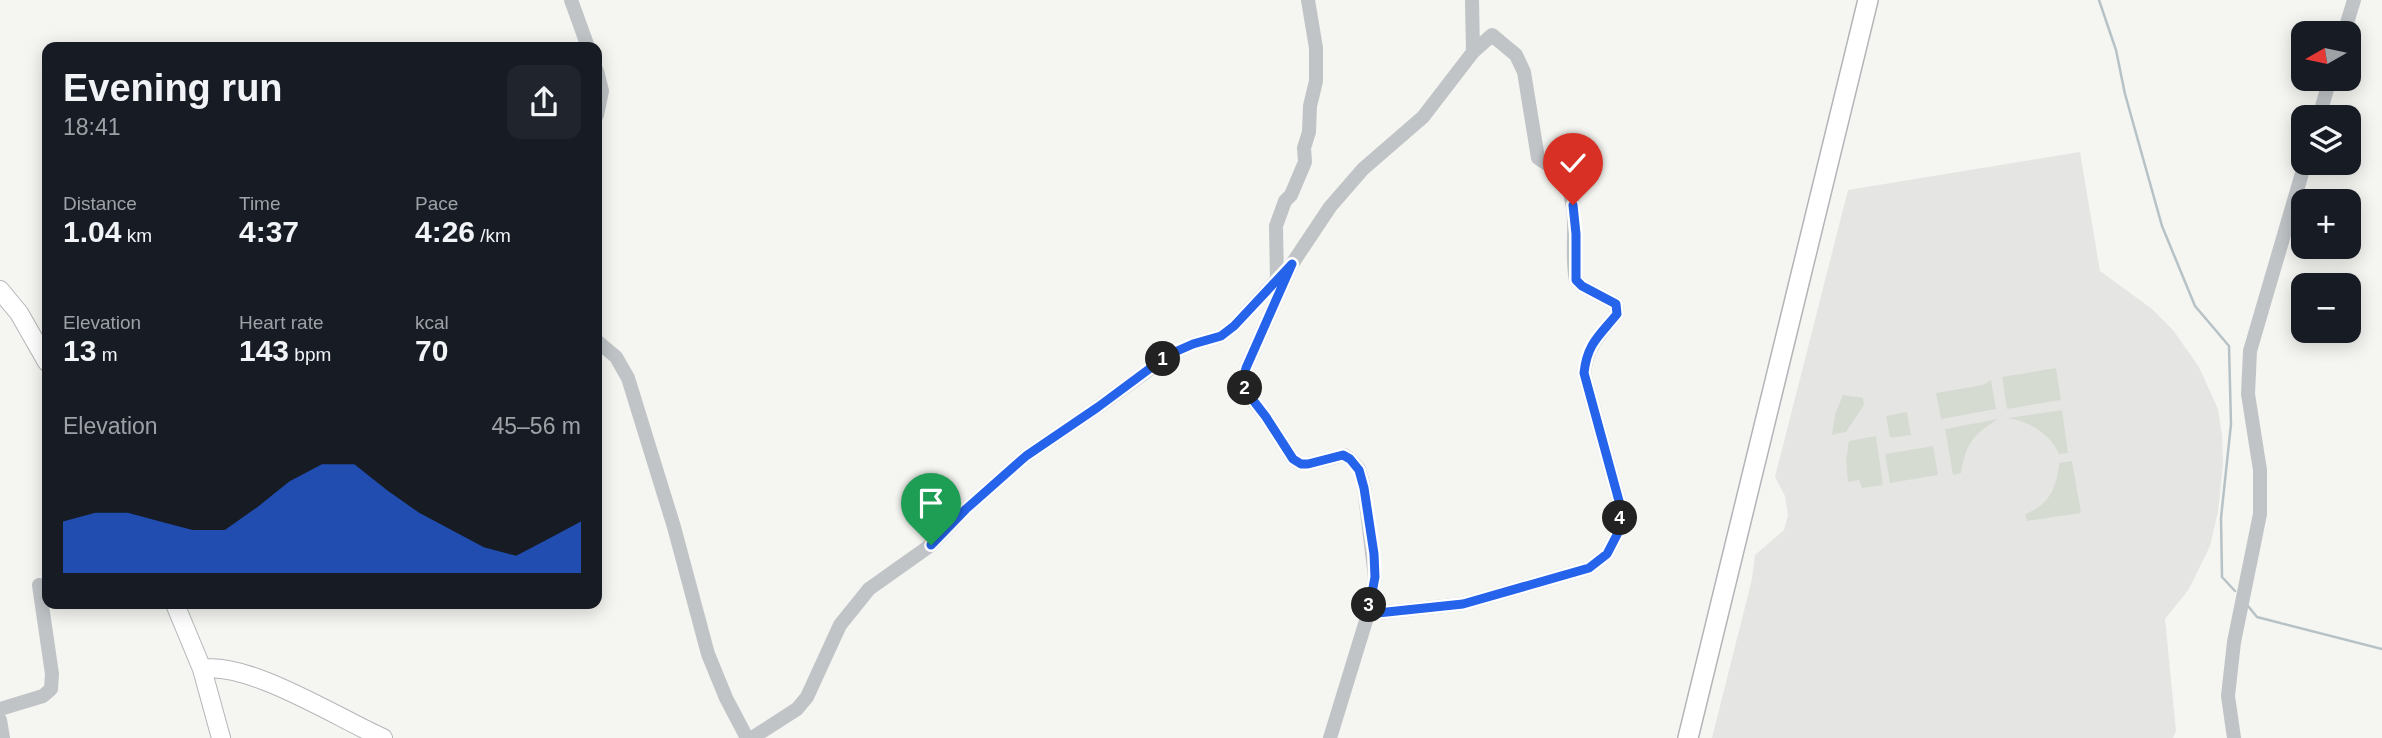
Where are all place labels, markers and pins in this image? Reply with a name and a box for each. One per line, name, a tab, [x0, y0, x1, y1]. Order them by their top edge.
pin	[1543, 133, 1603, 205]
pin: 1	[1146, 342, 1180, 376]
pin: 2	[1228, 370, 1262, 406]
pin	[901, 473, 961, 545]
pin: 4	[1602, 500, 1638, 536]
pin: 3	[1352, 588, 1386, 622]

